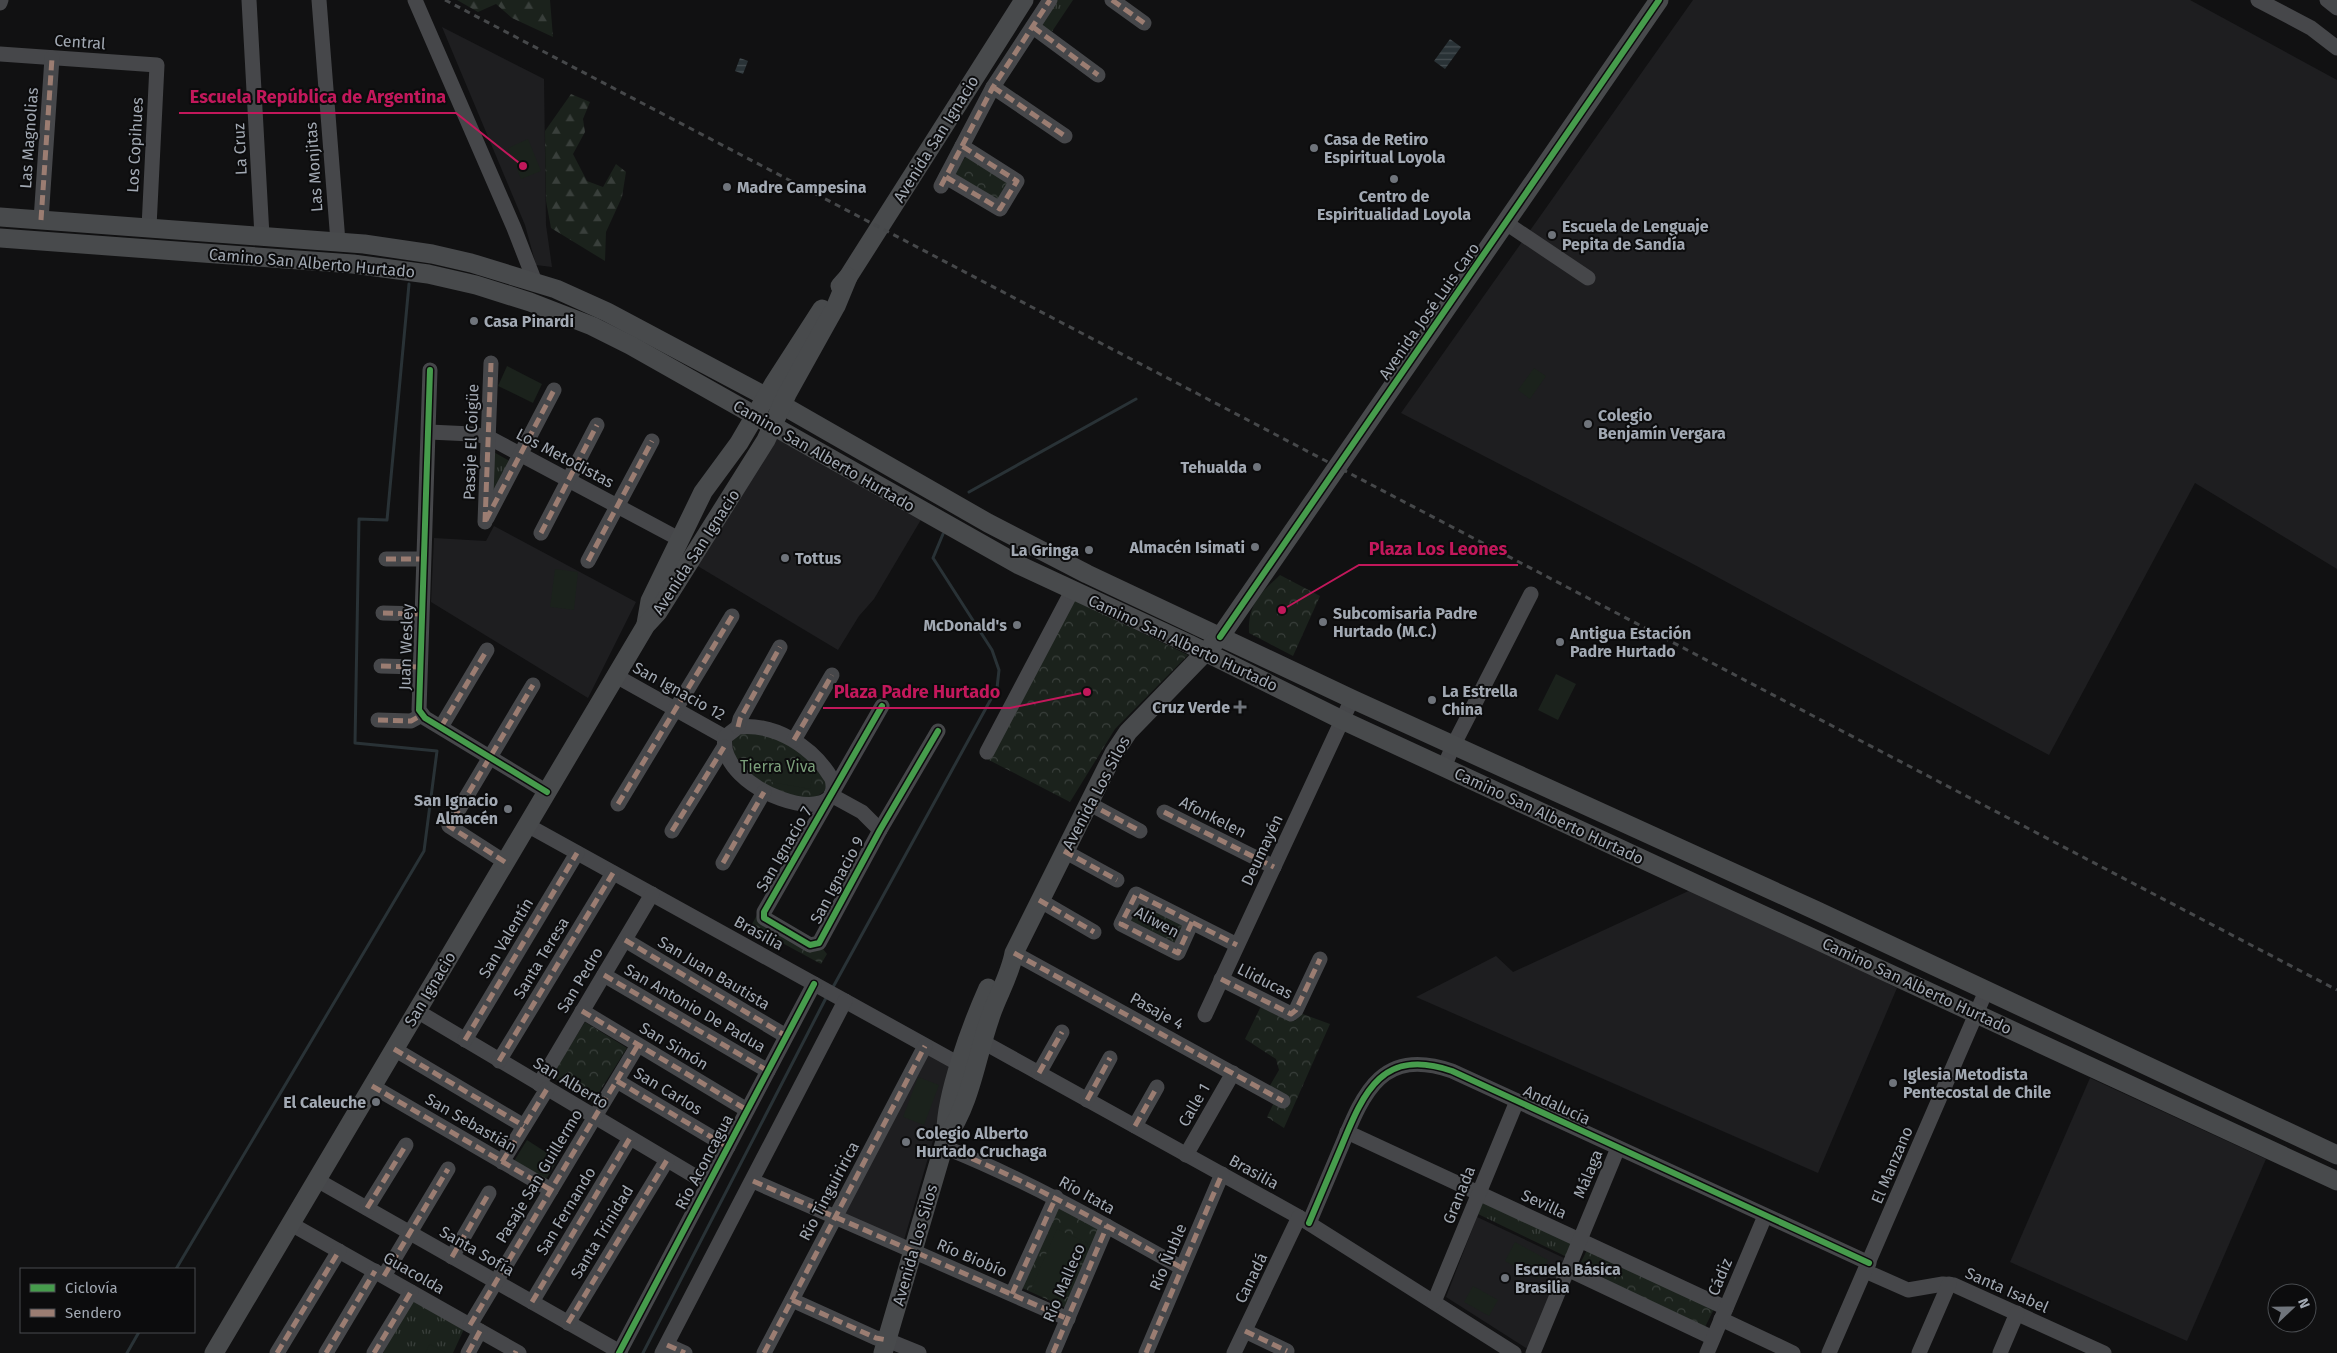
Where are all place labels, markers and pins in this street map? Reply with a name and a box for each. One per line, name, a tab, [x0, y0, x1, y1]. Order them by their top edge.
callout: Escuela República de Argentina	[179, 80, 456, 113]
place label: Casa de Retiro Espiritual Loyola	[1324, 130, 1446, 167]
marker: Casa de Retiro Espiritual Loyola	[1308, 142, 1320, 154]
marker: Centro de Espiritualidad Loyola	[1388, 173, 1400, 185]
place label: Madre Campesina	[737, 178, 867, 197]
marker: Madre Campesina	[721, 181, 733, 193]
place label: Centro de Espiritualidad Loyola	[1317, 187, 1471, 224]
place label: Escuela de Lenguaje Pepita de Sandía	[1562, 217, 1709, 254]
marker: Escuela de Lenguaje Pepita de Sandía	[1546, 229, 1558, 241]
place label: Casa Pinardi	[484, 312, 574, 331]
marker: Casa Pinardi	[468, 315, 480, 327]
place label: Colegio Benjamín Vergara	[1598, 406, 1726, 443]
marker: Colegio Benjamín Vergara	[1582, 418, 1594, 430]
place label: Tehualda	[1180, 458, 1247, 477]
marker: Tehualda	[1251, 461, 1263, 473]
callout: Plaza Los Leones	[1359, 532, 1518, 565]
place label: Almacén Isimati	[1128, 538, 1245, 557]
place label: La Gringa	[1011, 541, 1079, 560]
marker: Almacén Isimati	[1249, 541, 1261, 553]
marker: La Gringa	[1083, 544, 1095, 556]
place label: Tottus	[795, 549, 842, 568]
marker: Tottus	[779, 552, 791, 564]
place label: Subcomisaria Padre Hurtado (M.C.)	[1333, 604, 1477, 641]
place label: McDonald's	[924, 616, 1007, 635]
marker: Subcomisaria Padre Hurtado (M.C.)	[1317, 616, 1329, 628]
marker: McDonald's	[1011, 619, 1023, 631]
place label: Antigua Estación Padre Hurtado	[1569, 624, 1691, 661]
marker: Antigua Estación Padre Hurtado	[1554, 636, 1566, 648]
callout: Plaza Padre Hurtado	[823, 675, 1010, 708]
place label: La Estrella China	[1442, 682, 1518, 719]
marker: La Estrella China	[1426, 694, 1438, 706]
place label: Cruz Verde	[1152, 698, 1230, 717]
marker: Cruz Verde	[1234, 701, 1246, 713]
place label: San Ignacio Almacén	[414, 791, 498, 828]
marker: San Ignacio Almacén	[502, 803, 514, 815]
place label: Iglesia Metodista Pentecostal de Chile	[1903, 1065, 2051, 1102]
marker: Iglesia Metodista Pentecostal de Chile	[1887, 1077, 1899, 1089]
place label: El Caleuche	[283, 1093, 366, 1112]
marker: El Caleuche	[370, 1096, 382, 1108]
place label: Colegio Alberto Hurtado Cruchaga	[916, 1124, 1047, 1161]
marker: Colegio Alberto Hurtado Cruchaga	[900, 1136, 912, 1148]
place label: Escuela Básica Brasilia	[1515, 1260, 1621, 1297]
marker: Escuela Básica Brasilia	[1499, 1272, 1511, 1284]

